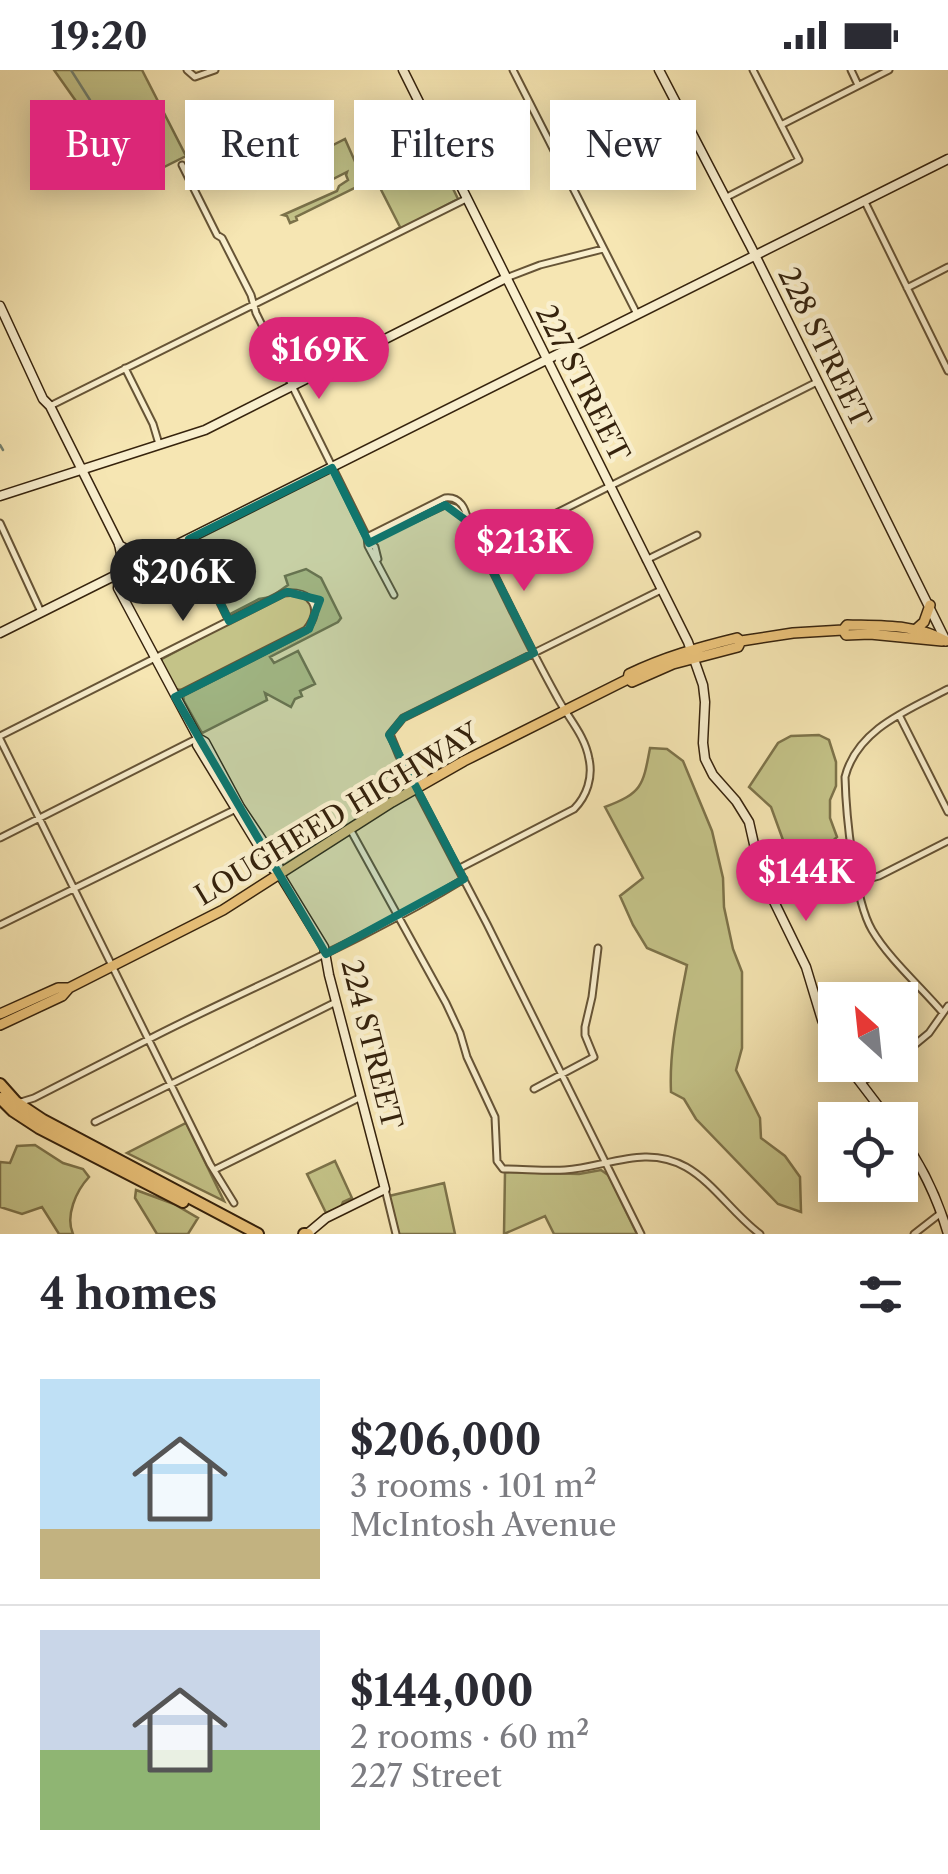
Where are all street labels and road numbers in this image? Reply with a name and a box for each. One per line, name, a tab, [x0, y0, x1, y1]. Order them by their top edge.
street label: 228 STREET	[772, 261, 878, 433]
street label: 227 STREET	[529, 299, 637, 467]
street label: LOUGHEED HIGHWAY	[189, 715, 486, 912]
street label: 224 STREET	[334, 956, 410, 1132]

